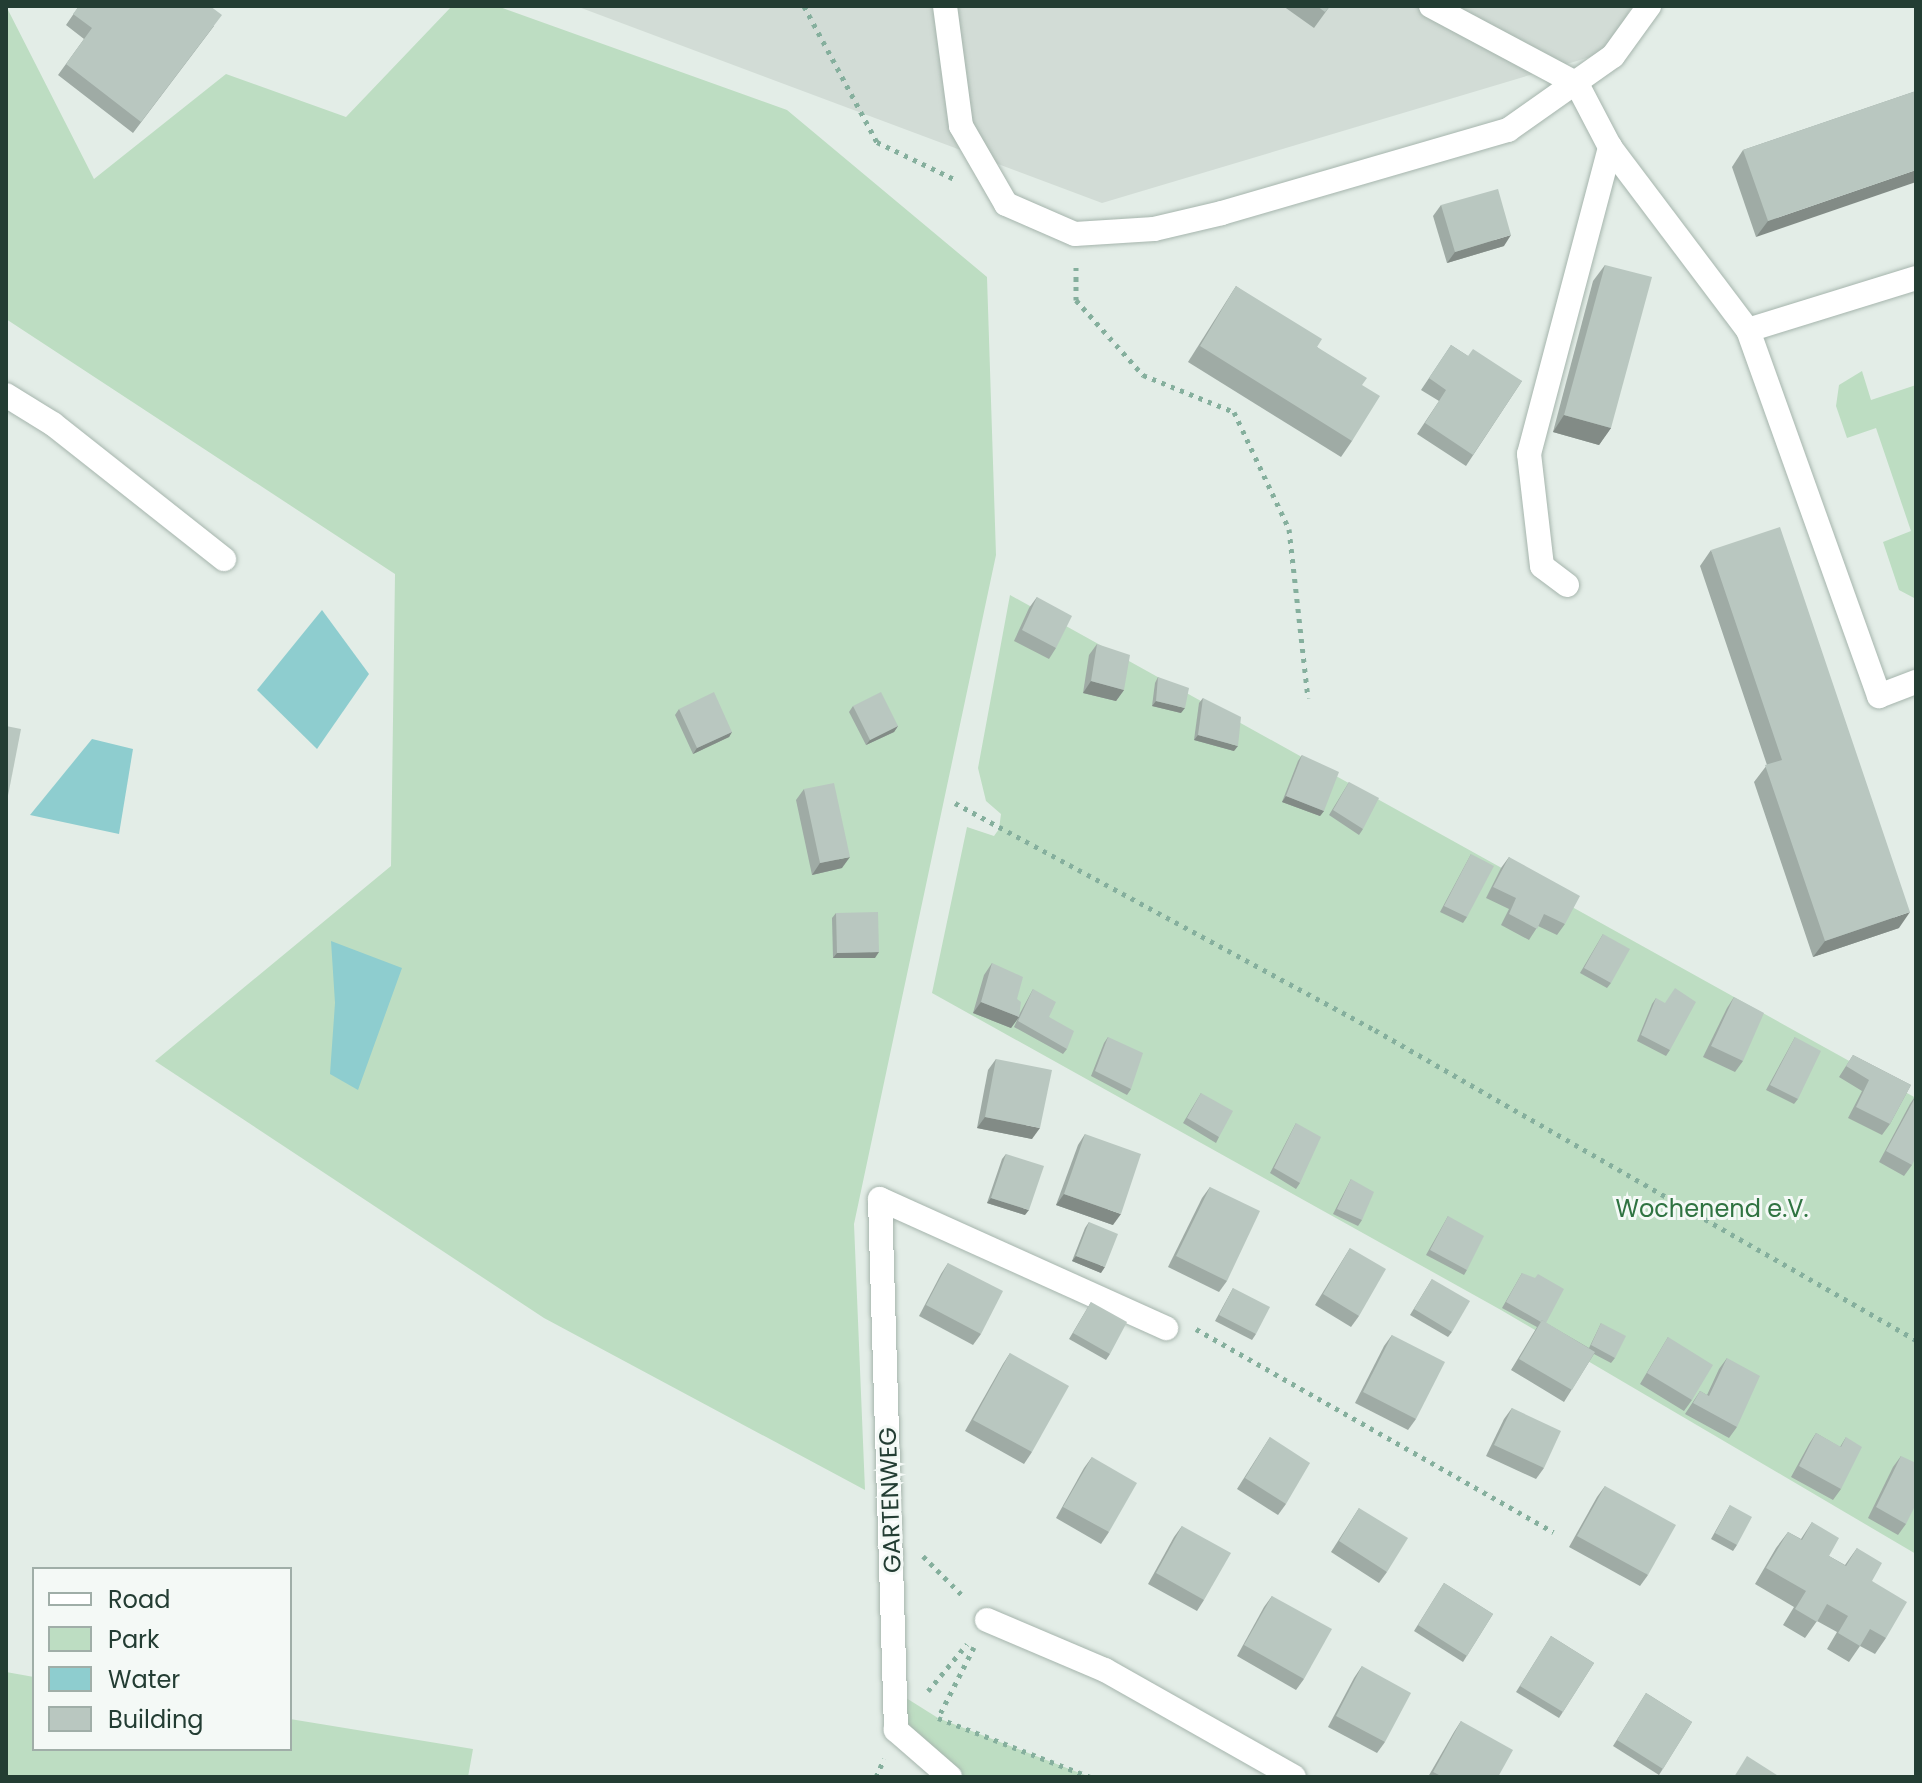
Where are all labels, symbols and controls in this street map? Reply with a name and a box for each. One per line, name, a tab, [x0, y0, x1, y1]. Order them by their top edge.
park label: Wochenend e.V.	[1615, 1195, 1809, 1223]
street label: GARTENWEG	[873, 1427, 907, 1573]
legend	[32, 1567, 292, 1751]
text: Road	[108, 1583, 170, 1616]
text: Park	[108, 1623, 159, 1656]
text: Water	[108, 1663, 180, 1696]
text: Building	[108, 1703, 204, 1736]

